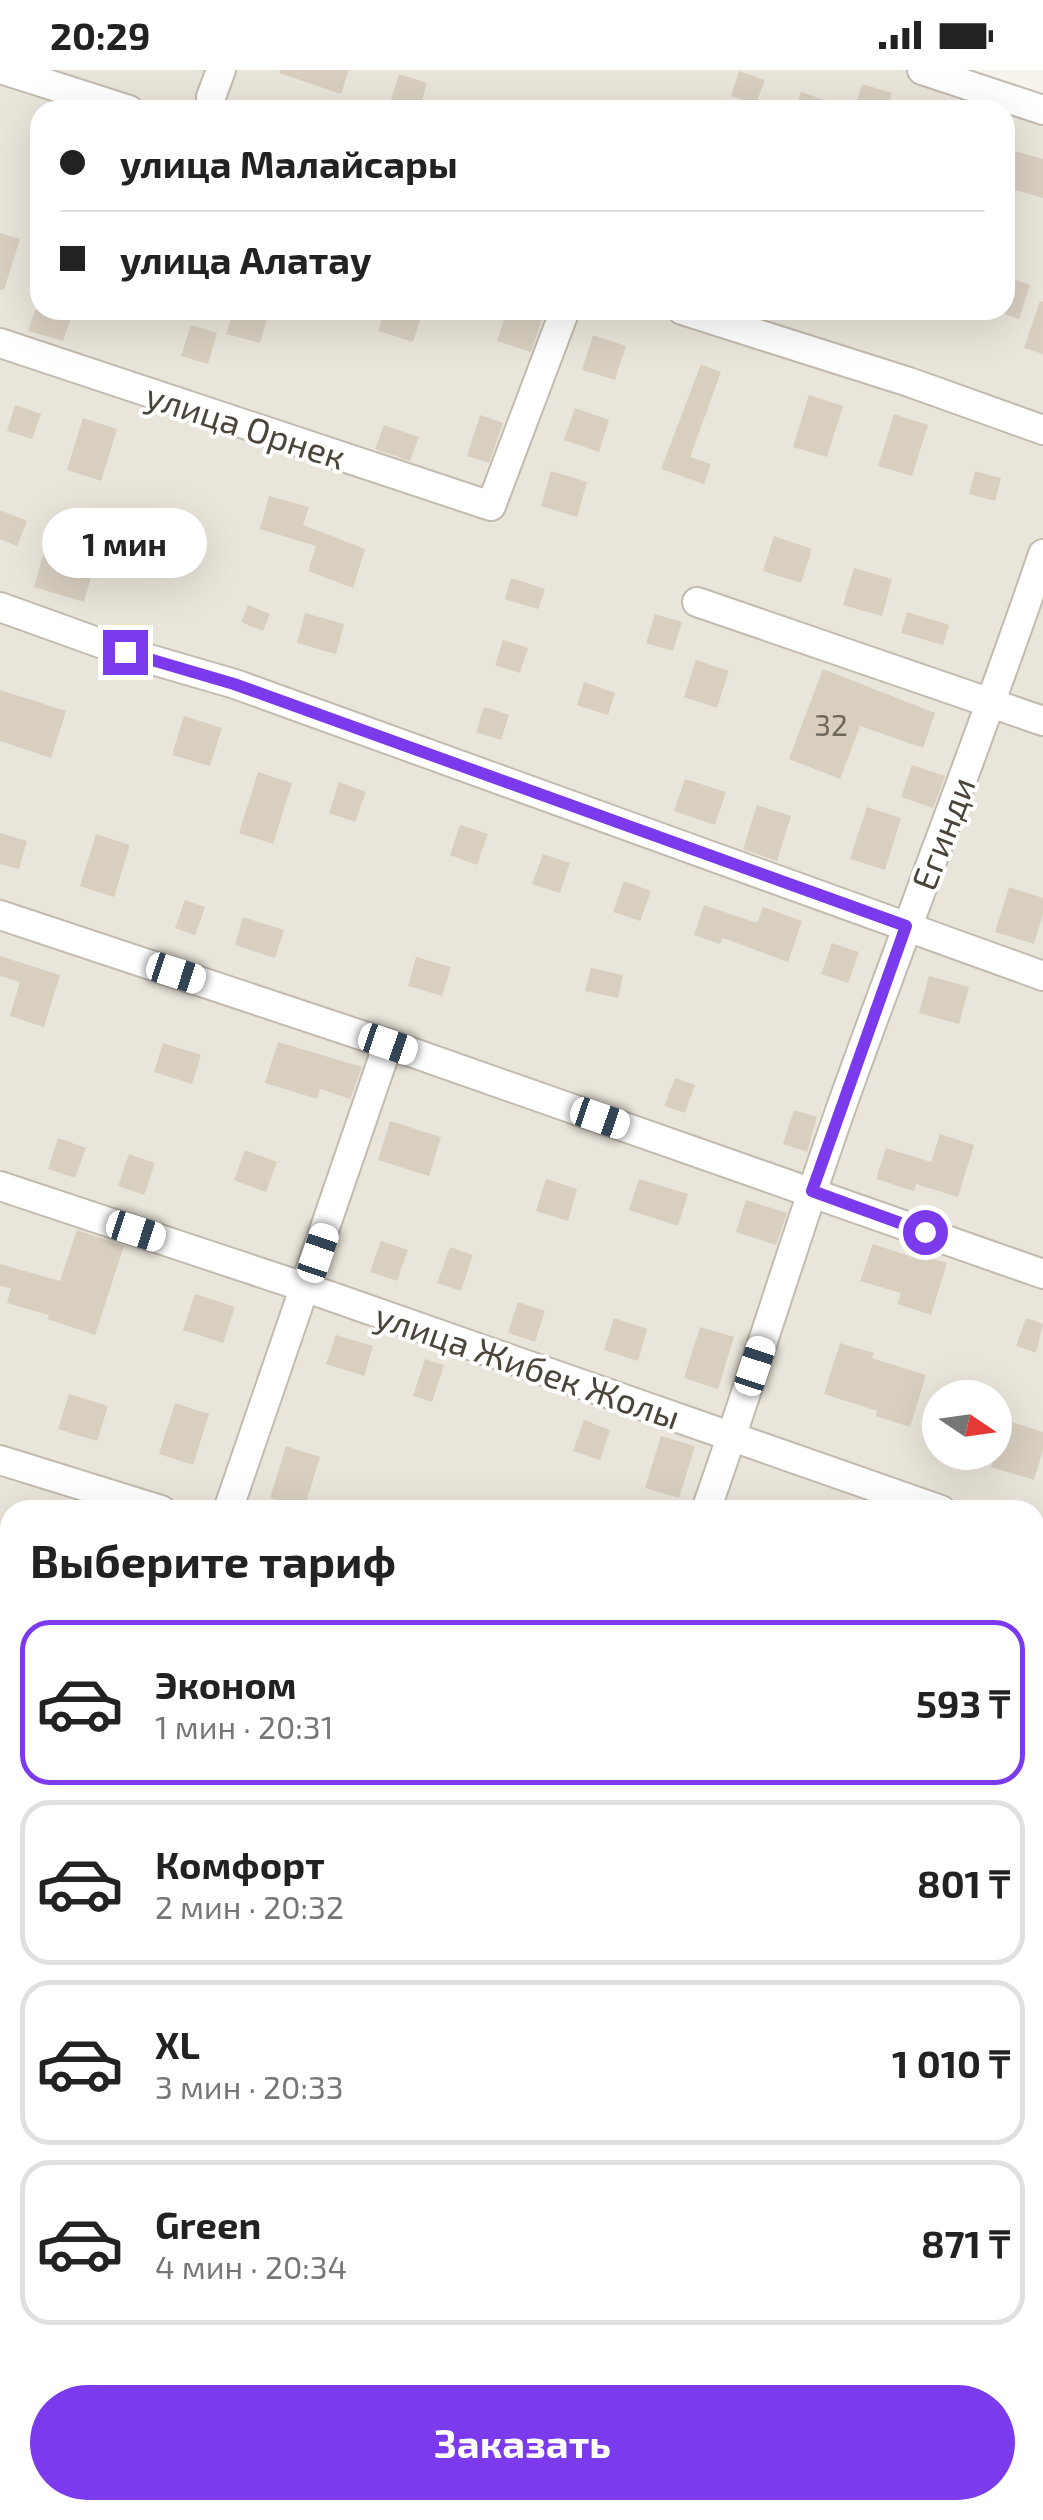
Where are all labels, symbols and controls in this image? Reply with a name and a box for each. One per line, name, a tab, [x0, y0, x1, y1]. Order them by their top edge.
text: 20:29	[50, 12, 150, 58]
text: улица Малайсары	[120, 140, 458, 186]
text: улица Алатау	[120, 236, 372, 282]
street label: улица Орнек	[141, 373, 351, 478]
callout: 1 мин	[42, 507, 208, 577]
text: 1 мин	[82, 524, 167, 562]
route end	[103, 630, 148, 675]
house number: 32	[814, 706, 848, 742]
street label: Егинди	[901, 770, 983, 896]
car	[143, 949, 209, 997]
car	[355, 1020, 421, 1068]
car	[567, 1094, 633, 1142]
car	[103, 1207, 169, 1255]
route start	[903, 1210, 948, 1255]
car	[294, 1220, 342, 1286]
street label: улица Жибек Жолы	[370, 1293, 686, 1438]
car	[731, 1333, 779, 1399]
north arrow	[922, 1380, 1012, 1470]
map controls	[922, 1380, 1012, 1470]
text: Выберите тариф	[30, 1533, 396, 1587]
icon: car	[35, 1658, 125, 1748]
text: Эконом	[155, 1661, 297, 1707]
text: 593 ₸	[916, 1680, 1010, 1726]
text: 1 мин · 20:31	[155, 1707, 333, 1745]
icon: car	[35, 1838, 125, 1928]
text: Комфорт	[155, 1841, 325, 1887]
text: 801 ₸	[917, 1860, 1010, 1906]
text: 2 мин · 20:32	[155, 1887, 344, 1925]
icon: car	[35, 2018, 125, 2108]
text: XL	[155, 2021, 200, 2067]
text: 1 010 ₸	[892, 2040, 1010, 2086]
text: 3 мин · 20:33	[155, 2067, 344, 2105]
icon: car	[35, 2198, 125, 2288]
text: Green	[155, 2201, 261, 2247]
text: 871 ₸	[921, 2220, 1010, 2266]
text: 4 мин · 20:34	[155, 2247, 347, 2285]
button: Заказать	[30, 2385, 1015, 2500]

